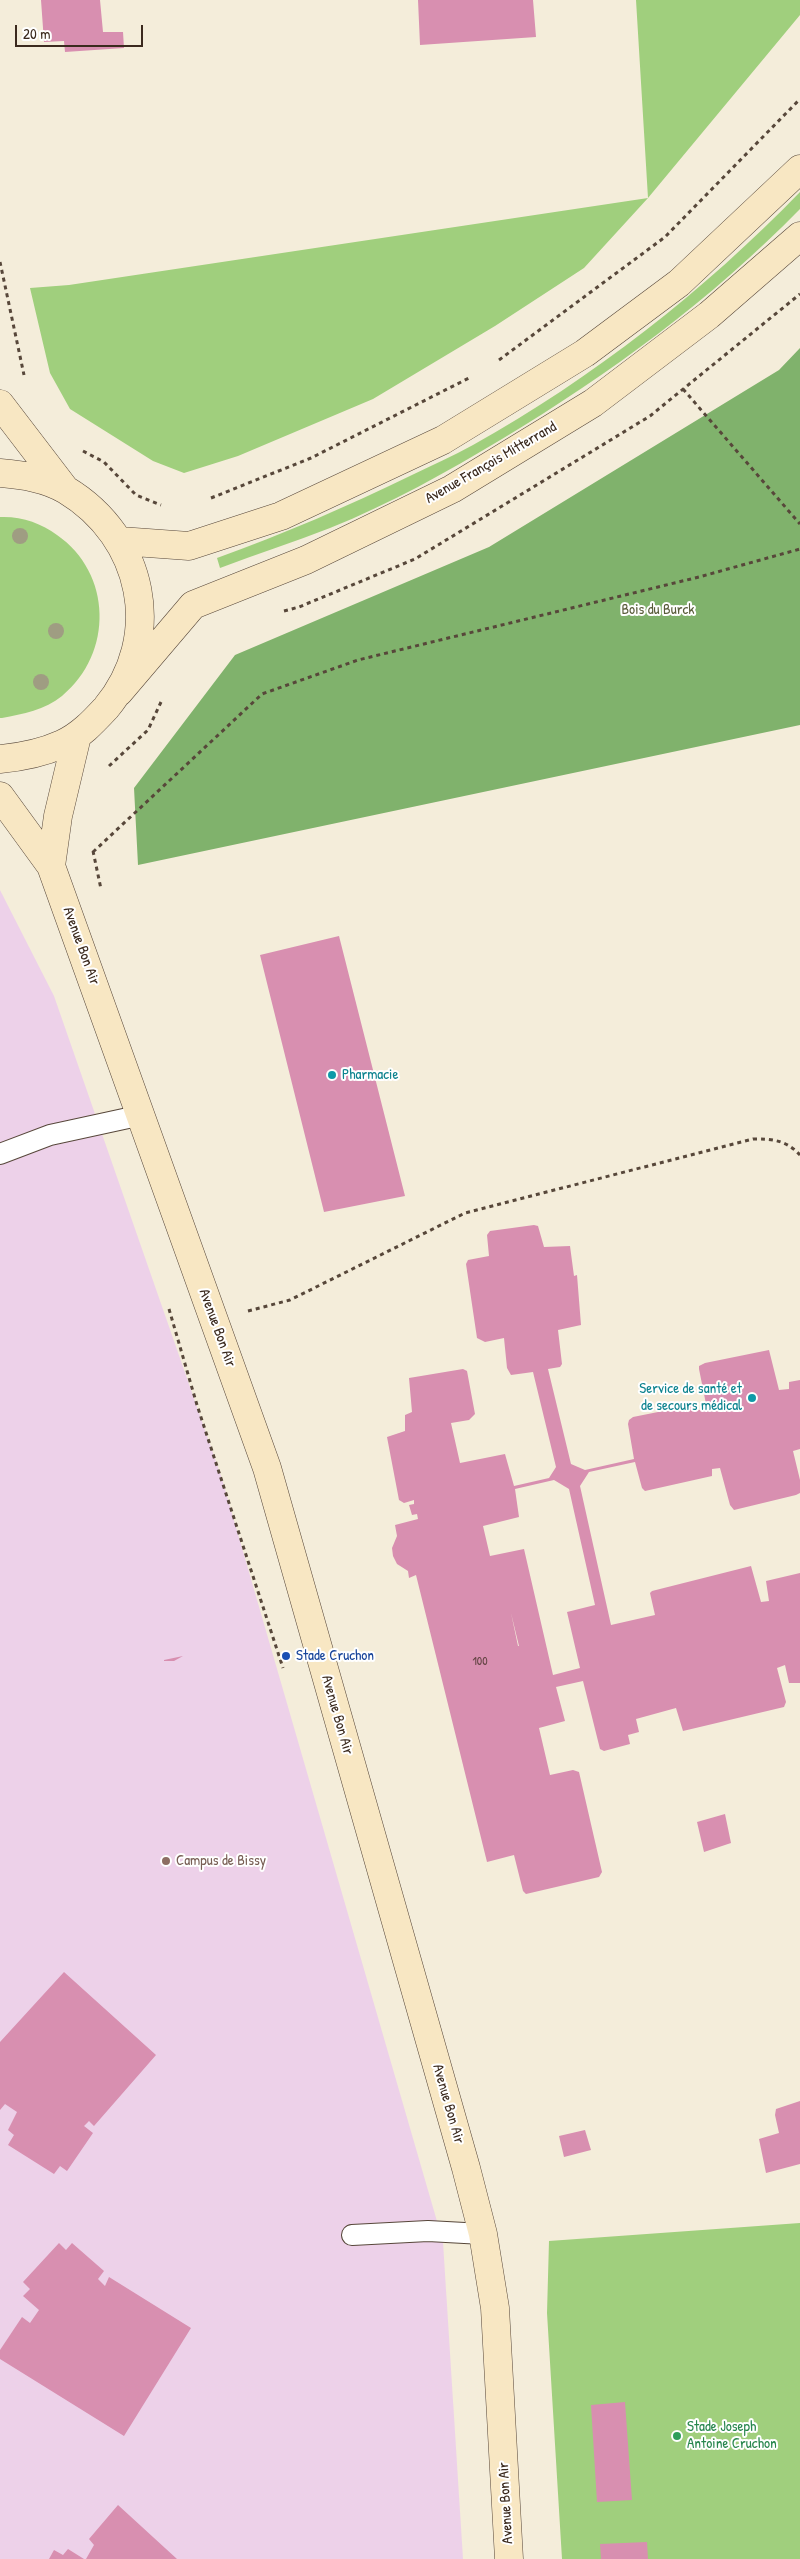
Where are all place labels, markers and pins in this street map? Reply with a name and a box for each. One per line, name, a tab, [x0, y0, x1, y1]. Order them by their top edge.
place label: Pharmacie	[342, 1066, 398, 1084]
marker: Pharmacie	[326, 1069, 338, 1081]
place label: Service de santé et de secours médical	[639, 1380, 742, 1415]
marker: Service de santé et de secours médical	[746, 1392, 758, 1404]
place label: Stade Cruchon	[296, 1647, 374, 1665]
marker: Stade Cruchon	[280, 1650, 292, 1662]
place label: Campus de Bissy	[176, 1852, 266, 1870]
marker: Campus de Bissy	[160, 1855, 172, 1867]
place label: Stade Joseph Antoine Cruchon	[687, 2418, 777, 2453]
marker: Stade Joseph Antoine Cruchon	[671, 2430, 683, 2442]

